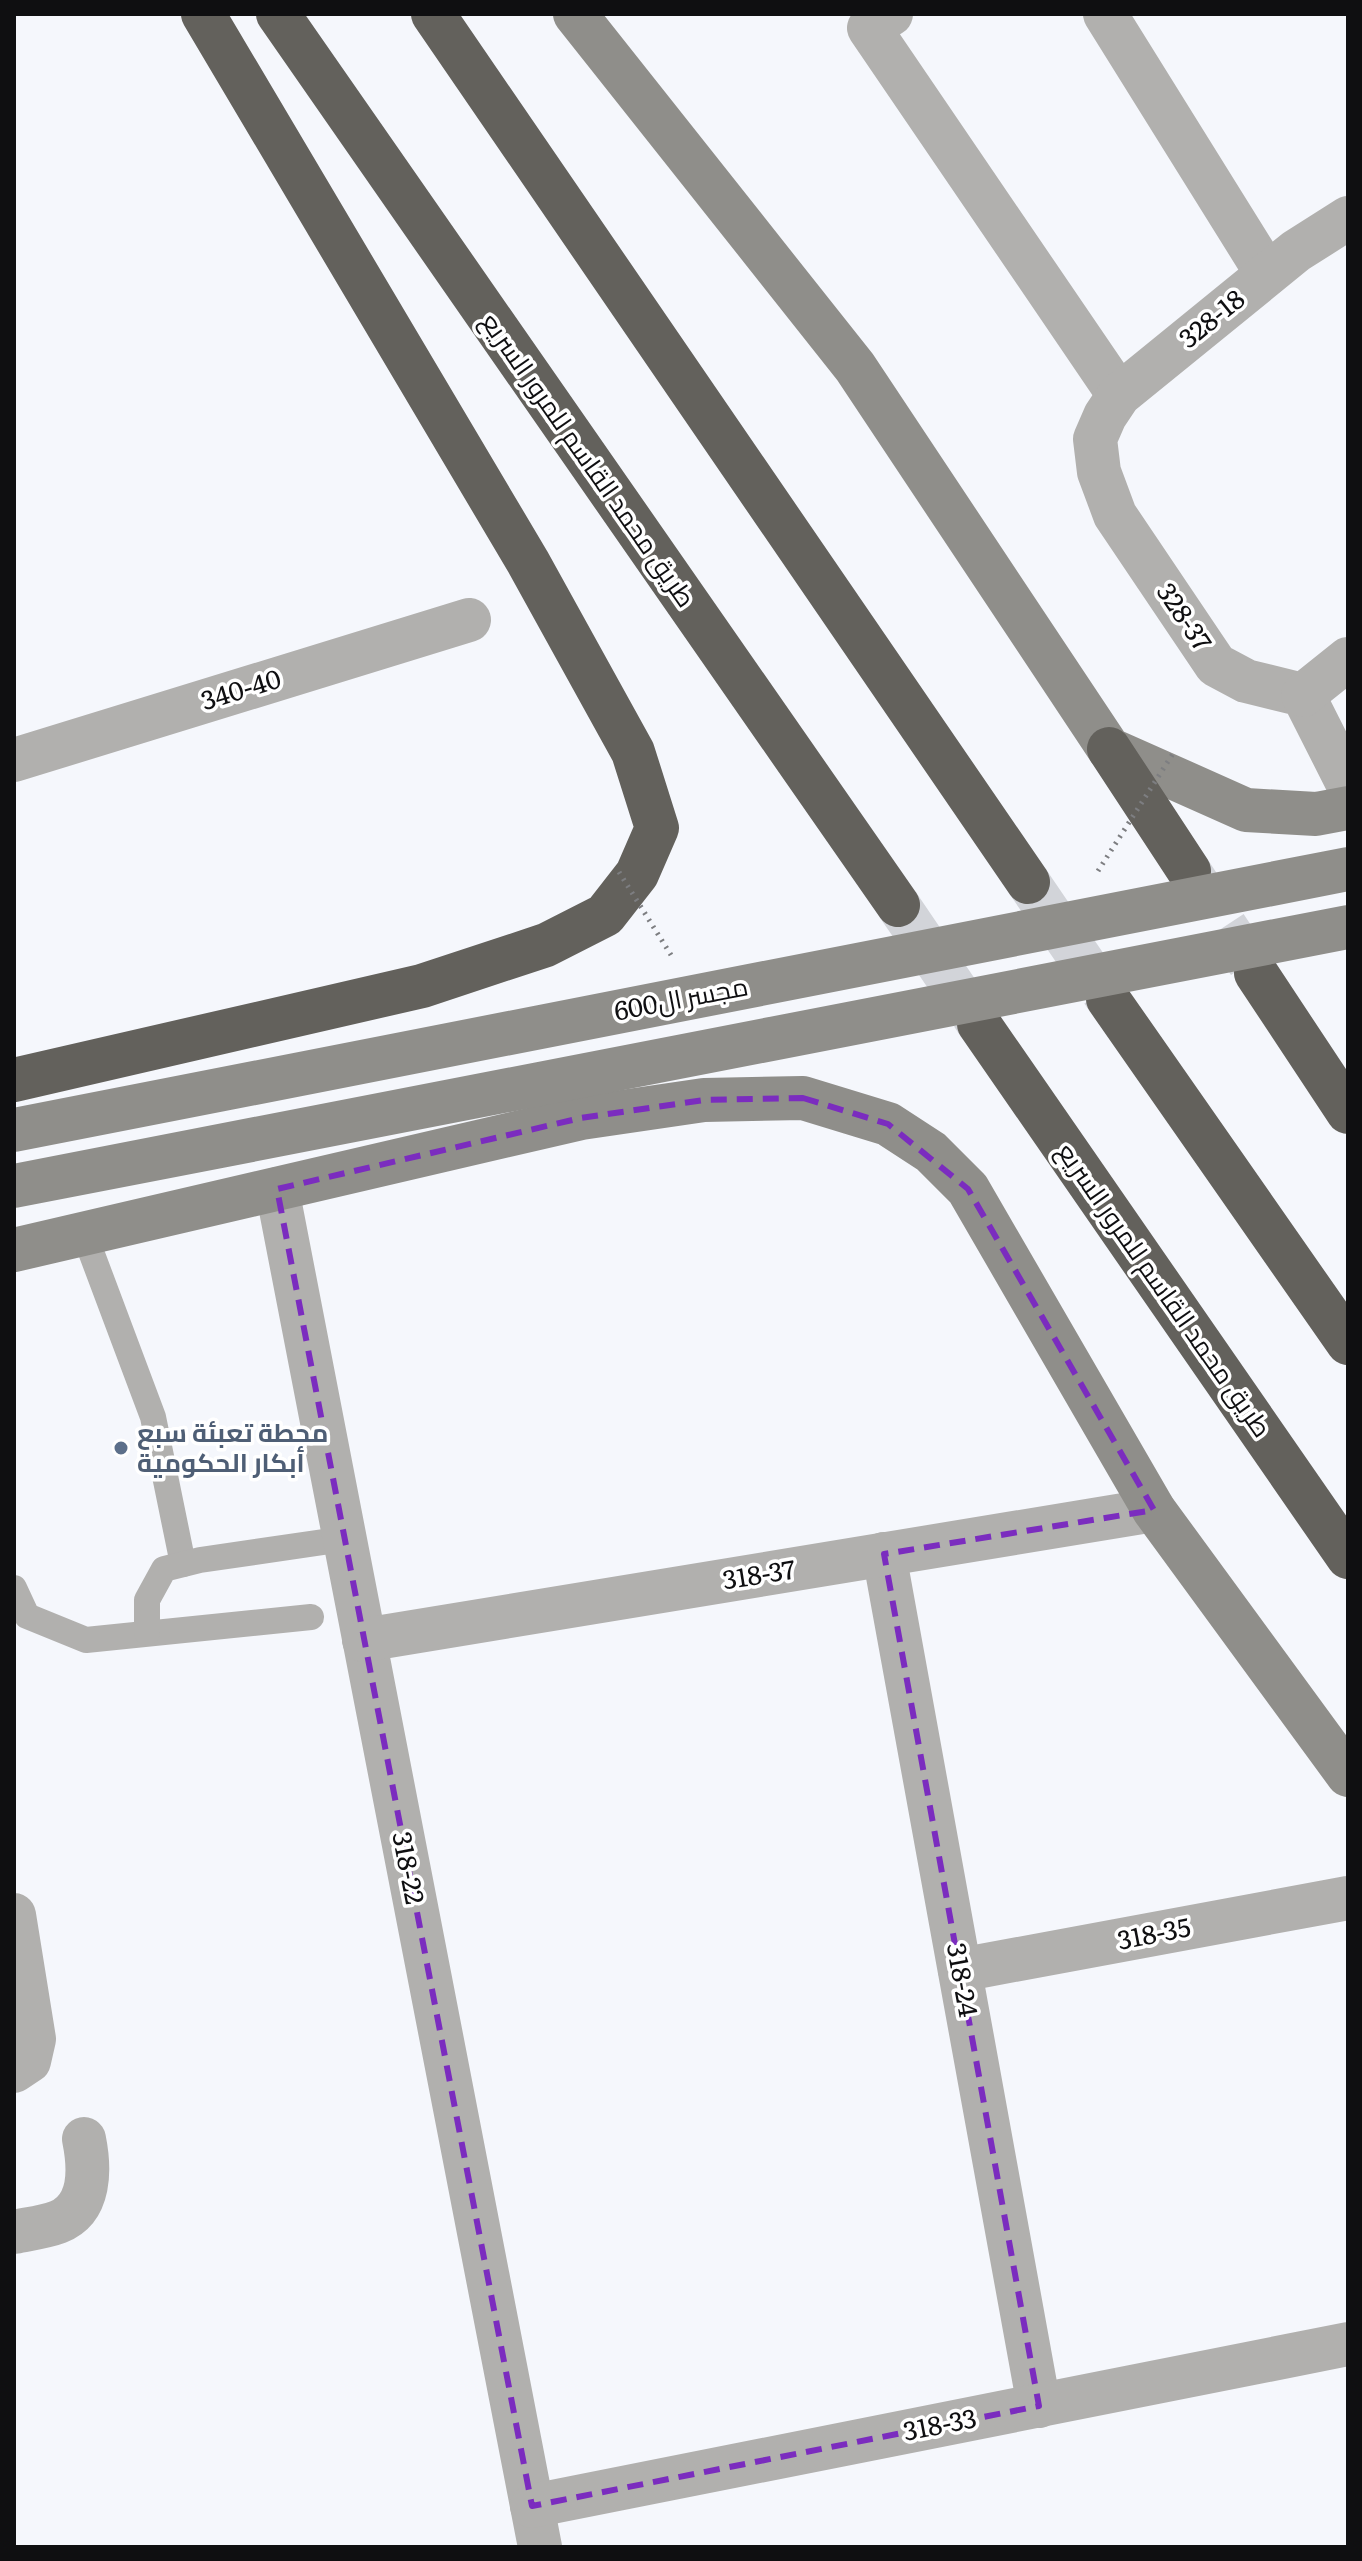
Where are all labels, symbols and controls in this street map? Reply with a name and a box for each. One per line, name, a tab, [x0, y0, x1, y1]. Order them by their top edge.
street label: 328-18	[1169, 278, 1252, 356]
street label: طريق محمد القاسم للمرور السريع	[472, 303, 707, 614]
street label: 328-37	[1149, 574, 1223, 658]
street label: 340-40	[195, 657, 285, 718]
street label: مجسر ال600	[610, 964, 751, 1029]
street label: طريق محمد القاسم للمرور السريع	[1048, 1133, 1283, 1444]
place label: محطة تعبئة سبع أبكار الحكومية	[137, 1411, 328, 1480]
marker: محطة تعبئة سبع أبكار الحكومية	[112, 1439, 130, 1457]
street label: 318-37	[719, 1548, 798, 1598]
street label: 318-22	[384, 1828, 437, 1907]
street label: 318-35	[1114, 1905, 1193, 1958]
street label: 318-24	[939, 1939, 990, 2020]
street label: 318-33	[899, 2396, 980, 2449]

